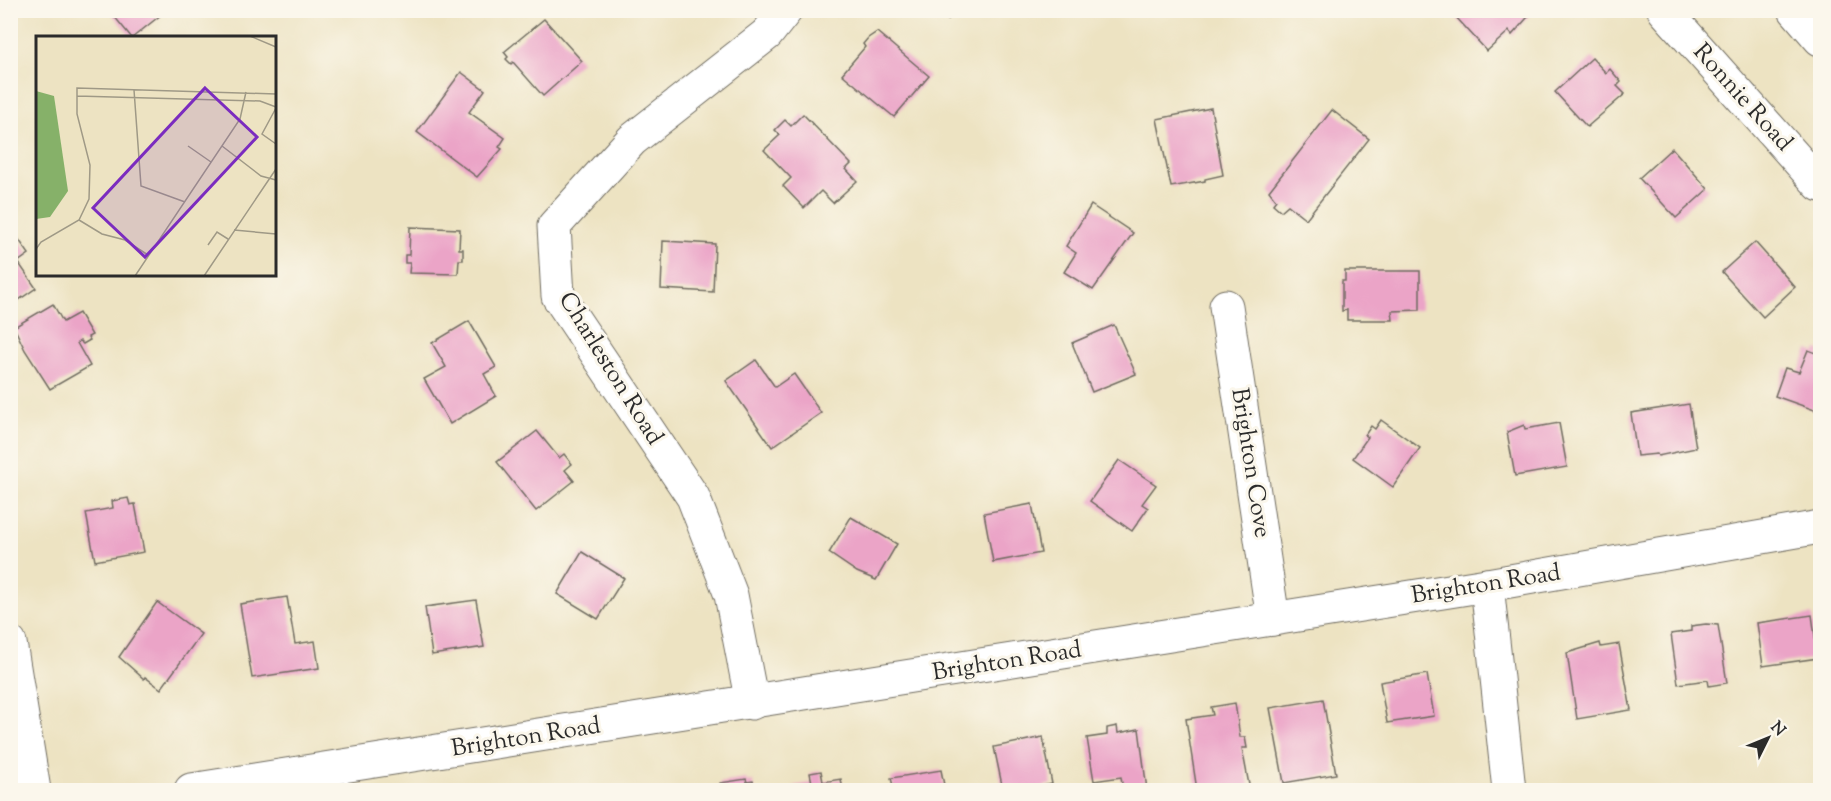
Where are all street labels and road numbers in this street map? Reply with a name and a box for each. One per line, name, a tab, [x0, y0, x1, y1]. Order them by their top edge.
street label: Ronnie Road	[1684, 36, 1800, 160]
street label: Charleston Road	[549, 286, 671, 452]
street label: Brighton Cove	[1221, 386, 1279, 540]
street label: Brighton Road	[1409, 556, 1564, 614]
street label: Brighton Road	[930, 633, 1085, 691]
street label: Brighton Road	[449, 709, 604, 767]

